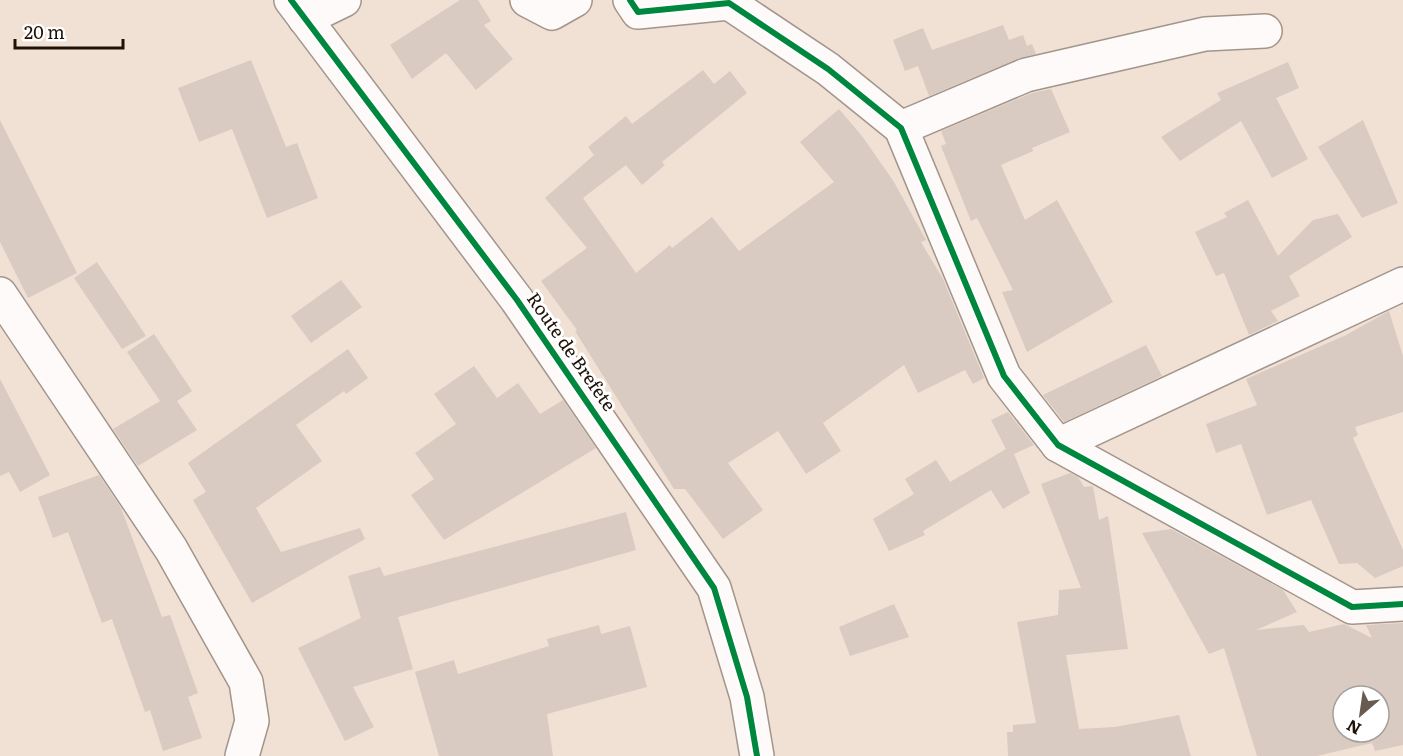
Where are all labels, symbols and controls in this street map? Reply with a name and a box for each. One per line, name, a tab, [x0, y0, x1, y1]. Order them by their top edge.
scale bar	[15, 12, 123, 50]
text: 20 m	[24, 18, 65, 45]
street label: Route de Brefete	[521, 286, 623, 416]
north arrow	[1331, 684, 1391, 744]
text: N	[1342, 714, 1365, 742]

